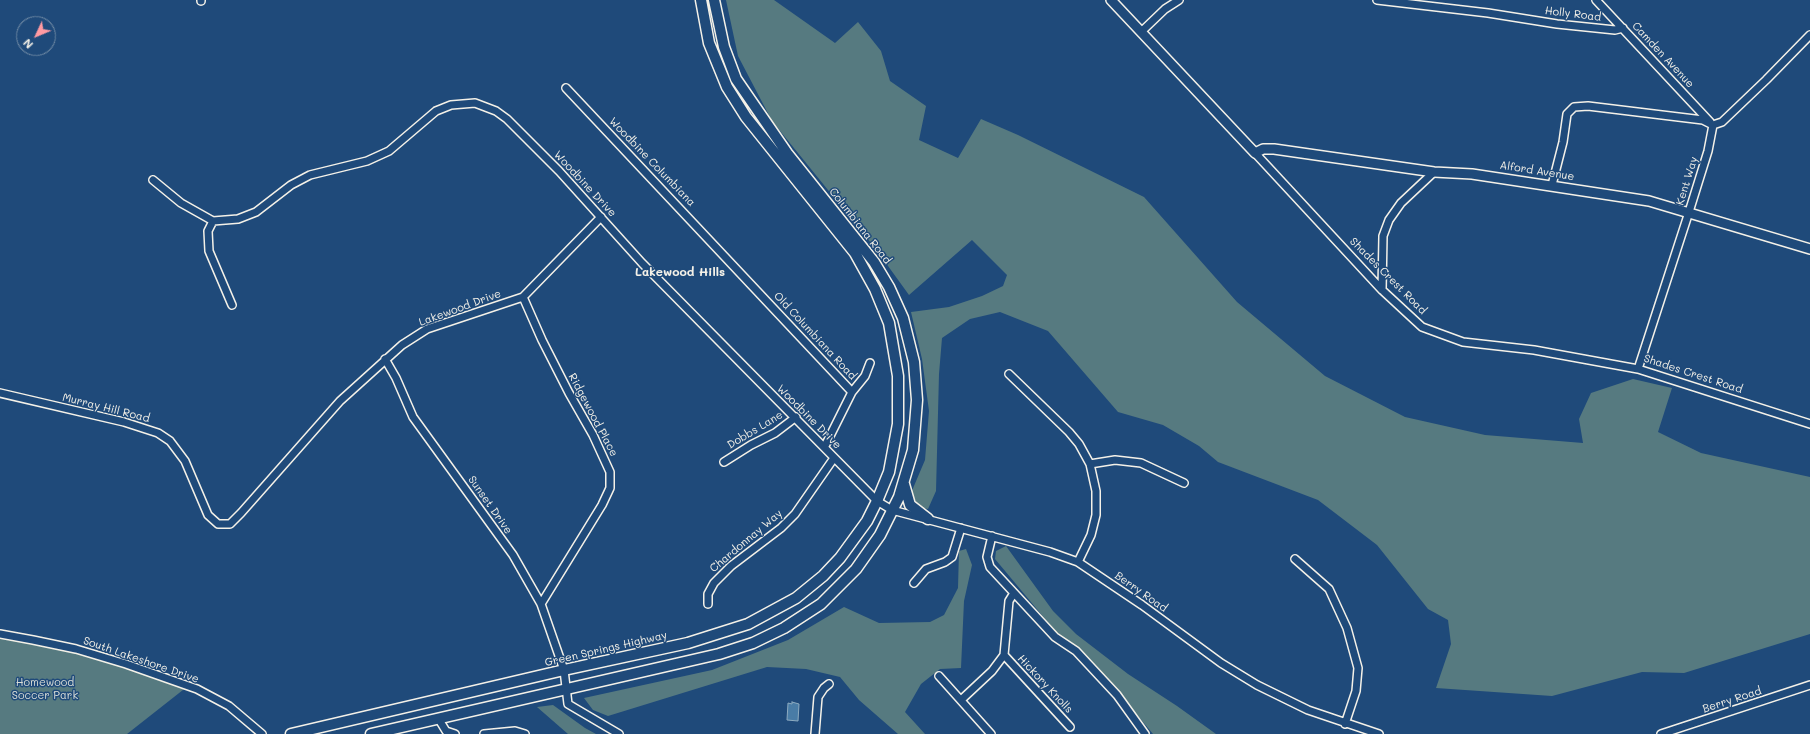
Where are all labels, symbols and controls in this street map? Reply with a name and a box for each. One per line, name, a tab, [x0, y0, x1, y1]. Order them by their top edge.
street label: Holly Road	[1544, 4, 1602, 24]
north arrow	[16, 16, 56, 56]
street label: Camden Avenue	[1629, 19, 1697, 91]
text: N	[19, 36, 36, 52]
street label: Woodbine Columbiana	[606, 115, 698, 209]
street label: Woodbine Drive	[551, 148, 619, 220]
street label: Kent Way	[1673, 155, 1701, 207]
street label: Alford Avenue	[1499, 159, 1575, 183]
street label: Columbiana Road	[826, 185, 894, 267]
street label: Shades Crest Road	[1347, 235, 1429, 317]
district label: Lakewood Hills	[635, 265, 725, 279]
street label: Lakewood Drive	[417, 287, 503, 329]
street label: Old Columbiana Road	[771, 289, 859, 383]
street label: Shades Crest Road	[1642, 352, 1744, 396]
street label: Ridgewood Place	[566, 371, 620, 459]
street label: Woodbine Drive	[774, 382, 844, 452]
street label: Murray Hill Road	[61, 391, 151, 425]
street label: Dobbs Lane	[725, 408, 785, 452]
street label: Sunset Drive	[465, 473, 515, 537]
street label: Chardonnay Way	[707, 507, 785, 575]
street label: Berry Road	[1112, 569, 1170, 615]
street label: Green Springs Highway	[544, 629, 668, 669]
street label: South Lakeshore Drive	[81, 634, 201, 686]
street label: Hickory Knolls	[1015, 652, 1075, 716]
park label: Homewood Soccer Park	[12, 676, 78, 702]
street label: Berry Road	[1701, 684, 1763, 716]

